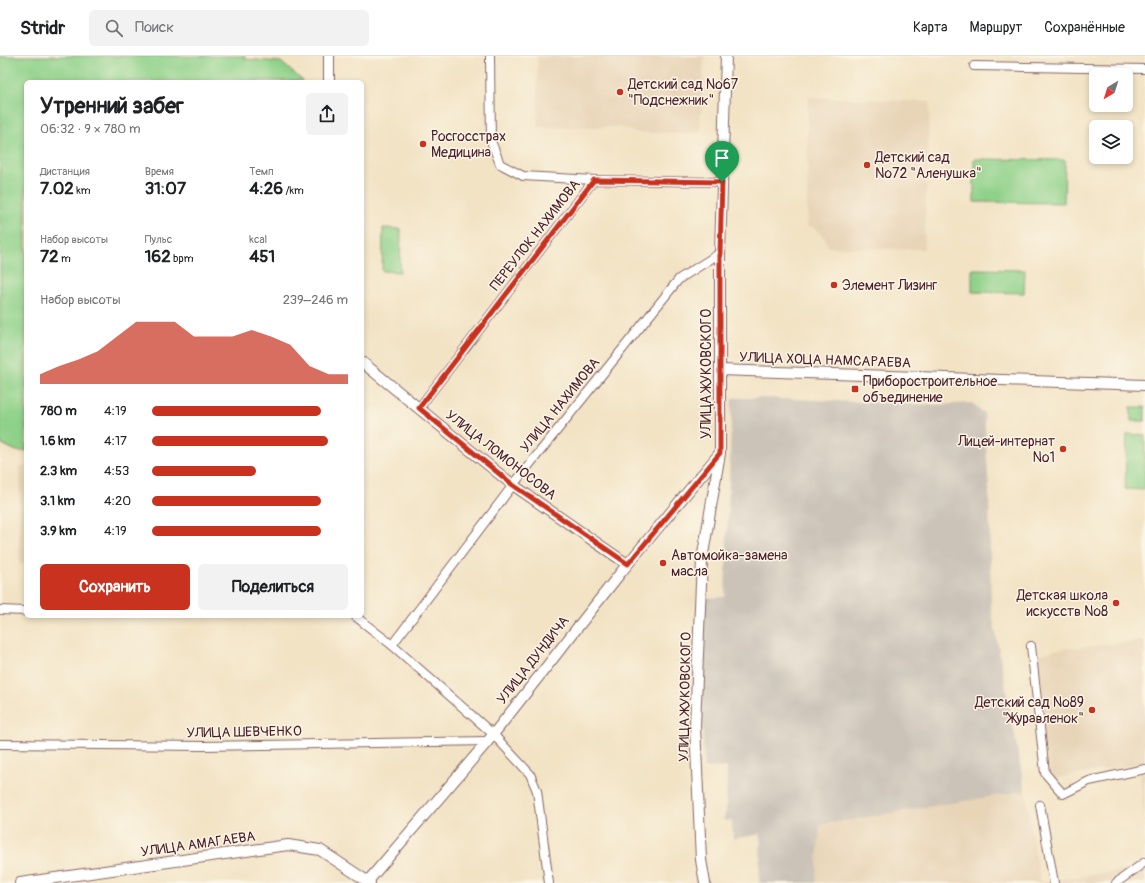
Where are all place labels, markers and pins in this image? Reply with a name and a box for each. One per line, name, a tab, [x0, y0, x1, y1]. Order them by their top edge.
place label: Детский сад №67 "Подснежник"	[627, 76, 739, 109]
marker: Детский сад №67 "Подснежник"	[615, 87, 625, 97]
place label: Росгосстрах Медицина	[431, 128, 506, 161]
marker: Росгосстрах Медицина	[418, 139, 428, 149]
pin	[705, 141, 739, 182]
place label: Детский сад №72 "Аленушка"	[874, 149, 982, 182]
marker: Детский сад №72 "Аленушка"	[862, 160, 872, 170]
place label: Элемент Лизинг	[842, 277, 937, 294]
marker: Элемент Лизинг	[829, 280, 839, 290]
place label: Приборостроительное объединение	[863, 373, 997, 406]
marker: Приборостроительное объединение	[850, 384, 860, 394]
place label: Лицей-интернат №1	[957, 433, 1055, 466]
marker: Лицей-интернат №1	[1058, 444, 1068, 454]
place label: Автомойка-замена масла	[671, 547, 788, 580]
marker: Автомойка-замена масла	[658, 558, 668, 568]
place label: Детская школа искусств №8	[1016, 587, 1108, 620]
marker: Детская школа искусств №8	[1111, 598, 1121, 608]
place label: Детский сад №89 "Журавленок"	[974, 694, 1084, 727]
marker: Детский сад №89 "Журавленок"	[1087, 705, 1097, 715]

